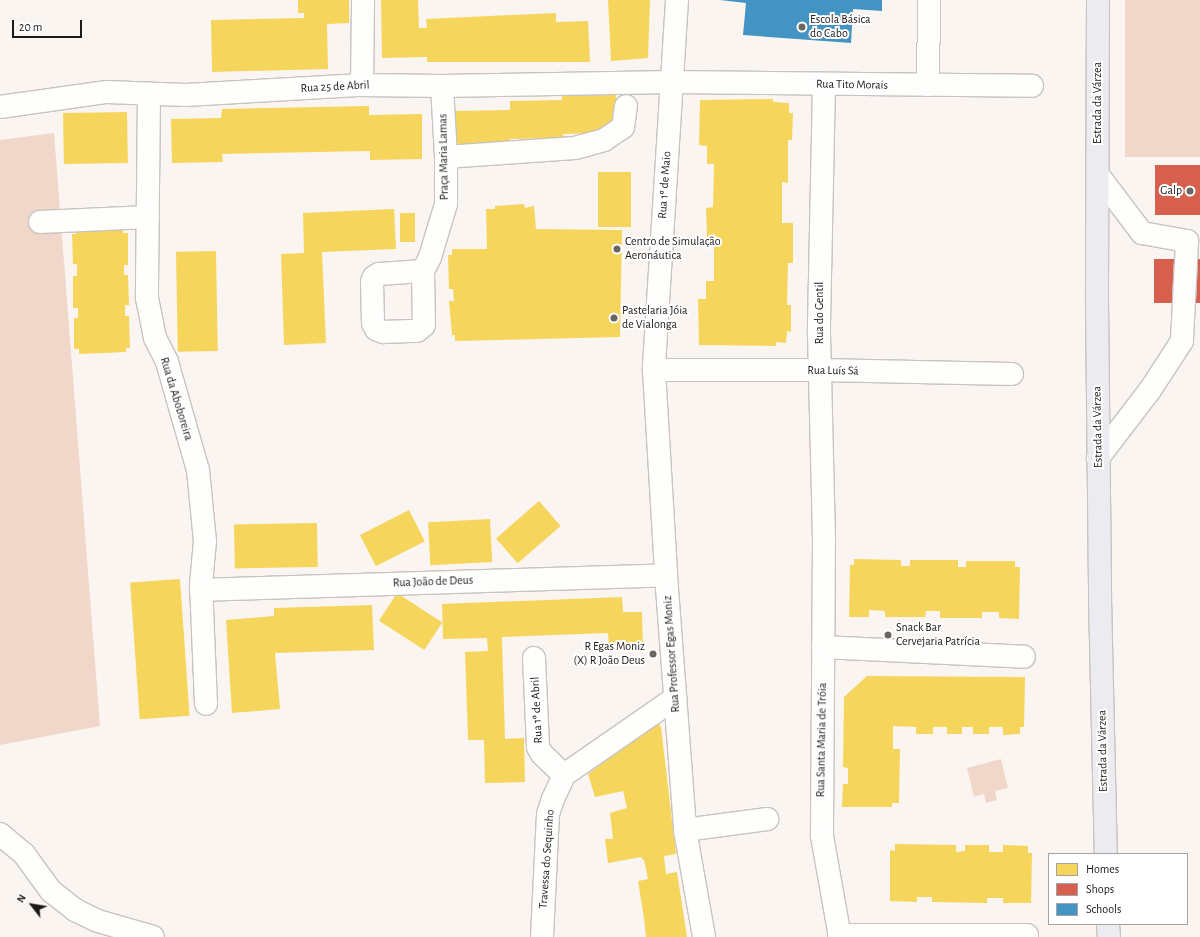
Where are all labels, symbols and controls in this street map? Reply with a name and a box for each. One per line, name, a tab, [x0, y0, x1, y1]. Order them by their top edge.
scale bar	[14, 12, 84, 38]
place label: Escola Básica do Cabo	[810, 13, 871, 41]
text: 20 m	[19, 21, 42, 33]
marker: Escola Básica do Cabo	[797, 22, 807, 32]
street label: Estrada da Várzea	[1091, 62, 1105, 144]
street label: Rua Tito Morais	[816, 77, 888, 93]
street label: Rua 25 de Abril	[300, 78, 370, 96]
street label: Praça Maria Lamas	[436, 114, 452, 200]
street label: Rua 1º de Maio	[655, 151, 675, 219]
place label: Galp	[1160, 184, 1182, 198]
marker: Galp	[1185, 186, 1195, 196]
place label: Centro de Simulação Aeronáutica	[625, 235, 721, 263]
marker: Centro de Simulação Aeronáutica	[612, 244, 622, 254]
street label: Rua do Gentil	[813, 282, 827, 344]
place label: Pastelaria Jóia de Vialonga	[622, 304, 688, 332]
marker: Pastelaria Jóia de Vialonga	[609, 313, 619, 323]
street label: Rua da Aboboreira	[156, 356, 196, 442]
street label: Rua Luís Sá	[807, 363, 859, 379]
street label: Estrada da Várzea	[1090, 386, 1106, 468]
street label: Rua João de Deus	[393, 573, 473, 591]
street label: Rua Professor Egas Moniz	[661, 595, 683, 713]
place label: Snack Bar Cervejaria Patrícia	[896, 621, 980, 649]
marker: Snack Bar Cervejaria Patrícia	[883, 630, 893, 640]
place label: R Egas Moniz (X) R João Deus	[574, 640, 645, 668]
marker: R Egas Moniz (X) R João Deus	[648, 649, 658, 659]
street label: Rua 1º de Abril	[528, 676, 546, 744]
street label: Rua Santa Maria de Tróia	[814, 683, 830, 797]
street label: Estrada da Várzea	[1095, 710, 1111, 792]
street label: Travessa do Sequinho	[536, 809, 558, 909]
legend	[1048, 853, 1188, 925]
text: Homes	[1086, 863, 1119, 875]
text: Shops	[1086, 883, 1114, 895]
north arrow	[12, 885, 52, 925]
text: N	[15, 892, 28, 905]
text: Schools	[1086, 903, 1121, 915]

